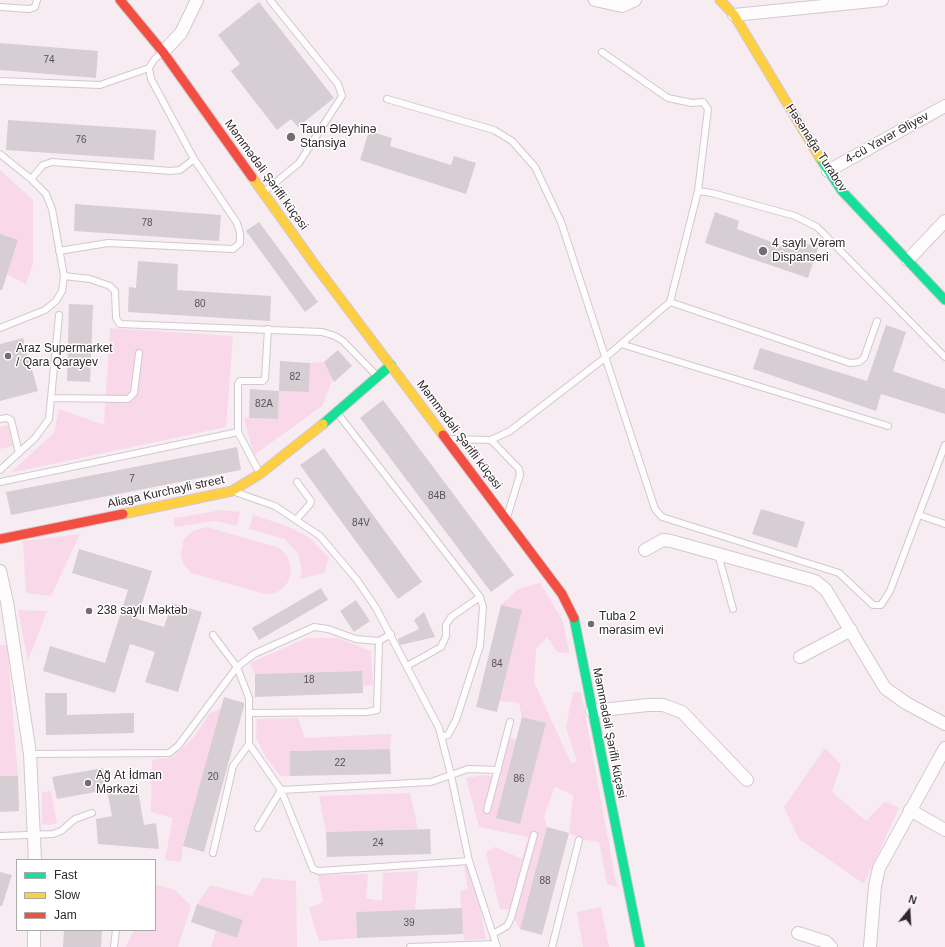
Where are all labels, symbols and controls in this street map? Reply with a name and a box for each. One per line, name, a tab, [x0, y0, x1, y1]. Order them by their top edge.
house number: 74	[43, 54, 55, 66]
street label: Həsənağa Turabov	[782, 101, 850, 195]
street label: 4-cü Yavər Əliyev	[843, 109, 931, 167]
street label: Məmmədəli Şərifli küçəsi	[221, 117, 311, 233]
place label: Taun Əleyhinə Stansiya	[300, 123, 376, 151]
marker: Taun Əleyhinə Stansiya	[285, 131, 297, 143]
house number: 76	[75, 134, 87, 146]
house number: 78	[141, 217, 153, 229]
place label: 4 saylı Vərəm Dispanseri	[772, 237, 845, 265]
marker: 4 saylı Vərəm Dispanseri	[757, 245, 769, 257]
house number: 80	[194, 298, 206, 310]
place label: Araz Supermarket / Qara Qarayev	[16, 342, 113, 370]
marker: Araz Supermarket / Qara Qarayev	[3, 351, 13, 361]
house number: 82	[289, 371, 301, 383]
street label: Məmmədəli Şərifli küçəsi	[413, 378, 505, 492]
house number: 82A	[255, 398, 273, 410]
street label: Aliaga Kurchayli street	[106, 473, 226, 511]
house number: 7	[129, 473, 135, 485]
house number: 84B	[428, 490, 446, 502]
house number: 84V	[352, 517, 370, 529]
place label: 238 saylı Məktəb	[97, 604, 188, 618]
marker: 238 saylı Məktəb	[84, 606, 94, 616]
place label: Tuba 2 mərasim evi	[599, 610, 664, 638]
marker: Tuba 2 mərasim evi	[586, 619, 596, 629]
house number: 84	[491, 658, 503, 670]
street label: Məmmədəli Şərifli küçəsi	[589, 666, 629, 800]
house number: 18	[303, 674, 315, 686]
house number: 22	[334, 757, 346, 769]
place label: Ağ At İdman Mərkəzi	[96, 769, 162, 797]
house number: 20	[207, 771, 219, 783]
house number: 86	[513, 773, 525, 785]
marker: Ağ At İdman Mərkəzi	[83, 778, 93, 788]
house number: 24	[372, 837, 384, 849]
legend	[16, 859, 156, 931]
text: Fast	[54, 868, 77, 882]
house number: 88	[539, 875, 551, 887]
text: Slow	[54, 888, 80, 902]
north arrow	[889, 891, 929, 931]
text: N	[907, 893, 918, 907]
text: Jam	[54, 908, 77, 922]
house number: 39	[403, 917, 415, 929]

